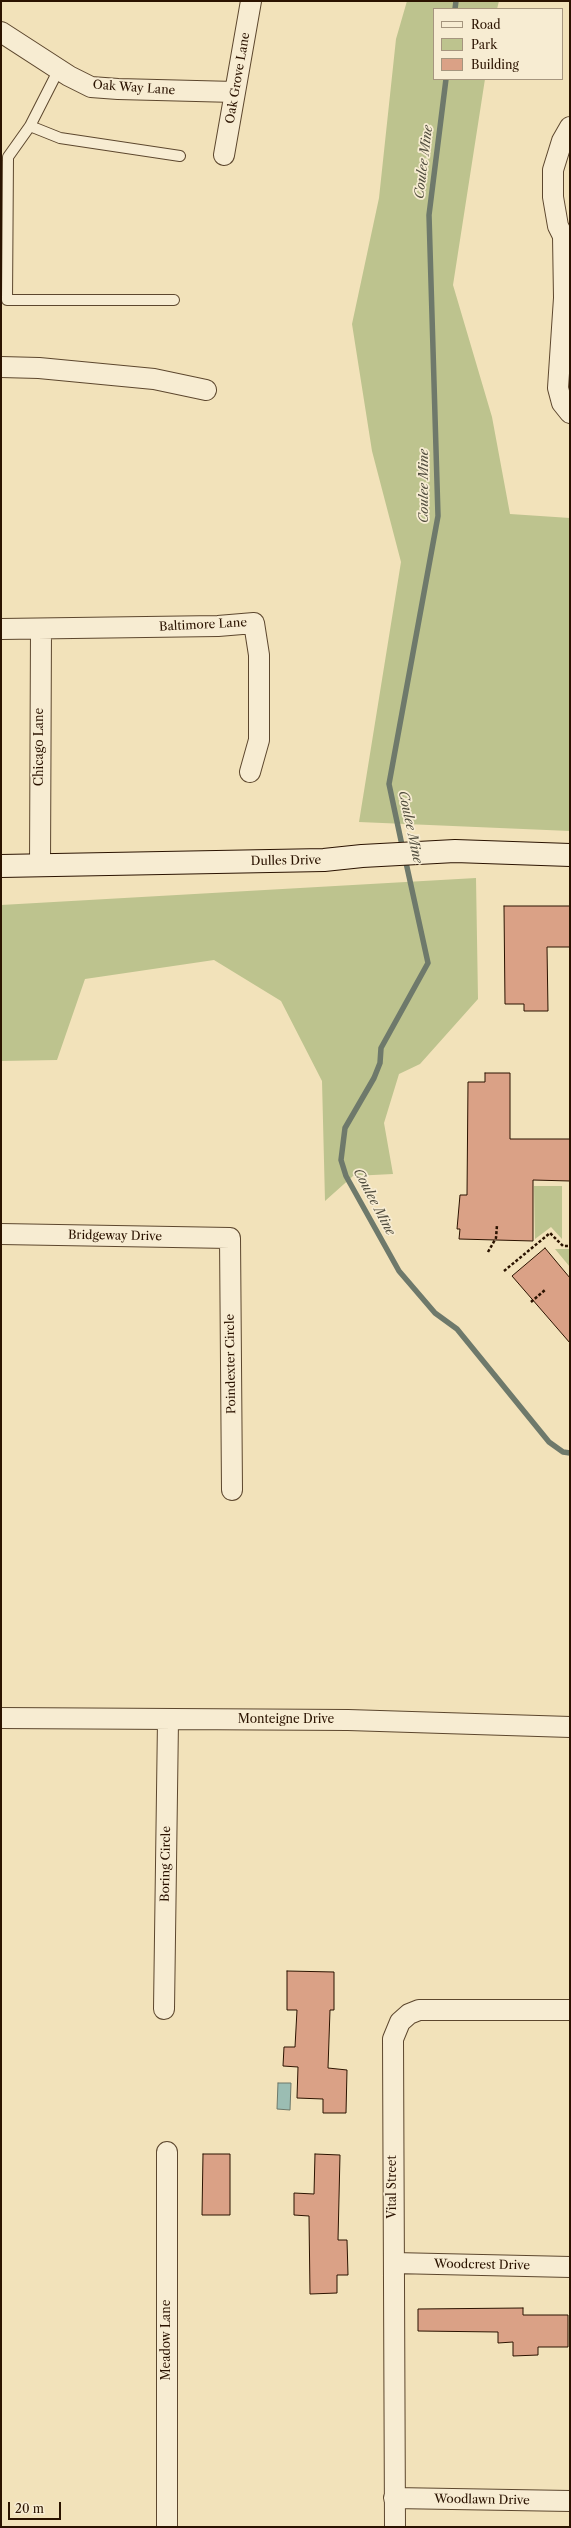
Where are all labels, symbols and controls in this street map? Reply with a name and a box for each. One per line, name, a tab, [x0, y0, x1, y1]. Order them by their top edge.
legend	[433, 8, 563, 80]
text: Road	[471, 17, 501, 32]
street label: Oak Grove Lane	[223, 31, 253, 125]
text: Park	[471, 37, 497, 52]
text: Building	[471, 57, 519, 72]
street label: Oak Way Lane	[92, 78, 176, 98]
water label: Coulee Mine	[412, 124, 436, 200]
water label: Coulee Mine	[416, 449, 432, 523]
street label: Baltimore Lane	[159, 616, 247, 634]
street label: Chicago Lane	[33, 708, 47, 786]
water label: Coulee Mine	[395, 789, 425, 865]
street label: Dulles Drive	[251, 853, 321, 869]
water label: Coulee Mine	[350, 1166, 398, 1238]
street label: Bridgeway Drive	[68, 1228, 162, 1244]
street label: Poindexter Circle	[223, 1314, 239, 1414]
street label: Monteigne Drive	[238, 1713, 334, 1727]
street label: Boring Circle	[158, 1826, 174, 1902]
street label: Vital Street	[386, 2155, 400, 2219]
street label: Woodcrest Drive	[434, 2257, 530, 2273]
street label: Meadow Lane	[160, 2300, 174, 2380]
street label: Woodlawn Drive	[434, 2492, 530, 2508]
scale bar	[10, 2494, 63, 2520]
text: 20 m	[15, 2501, 44, 2516]

